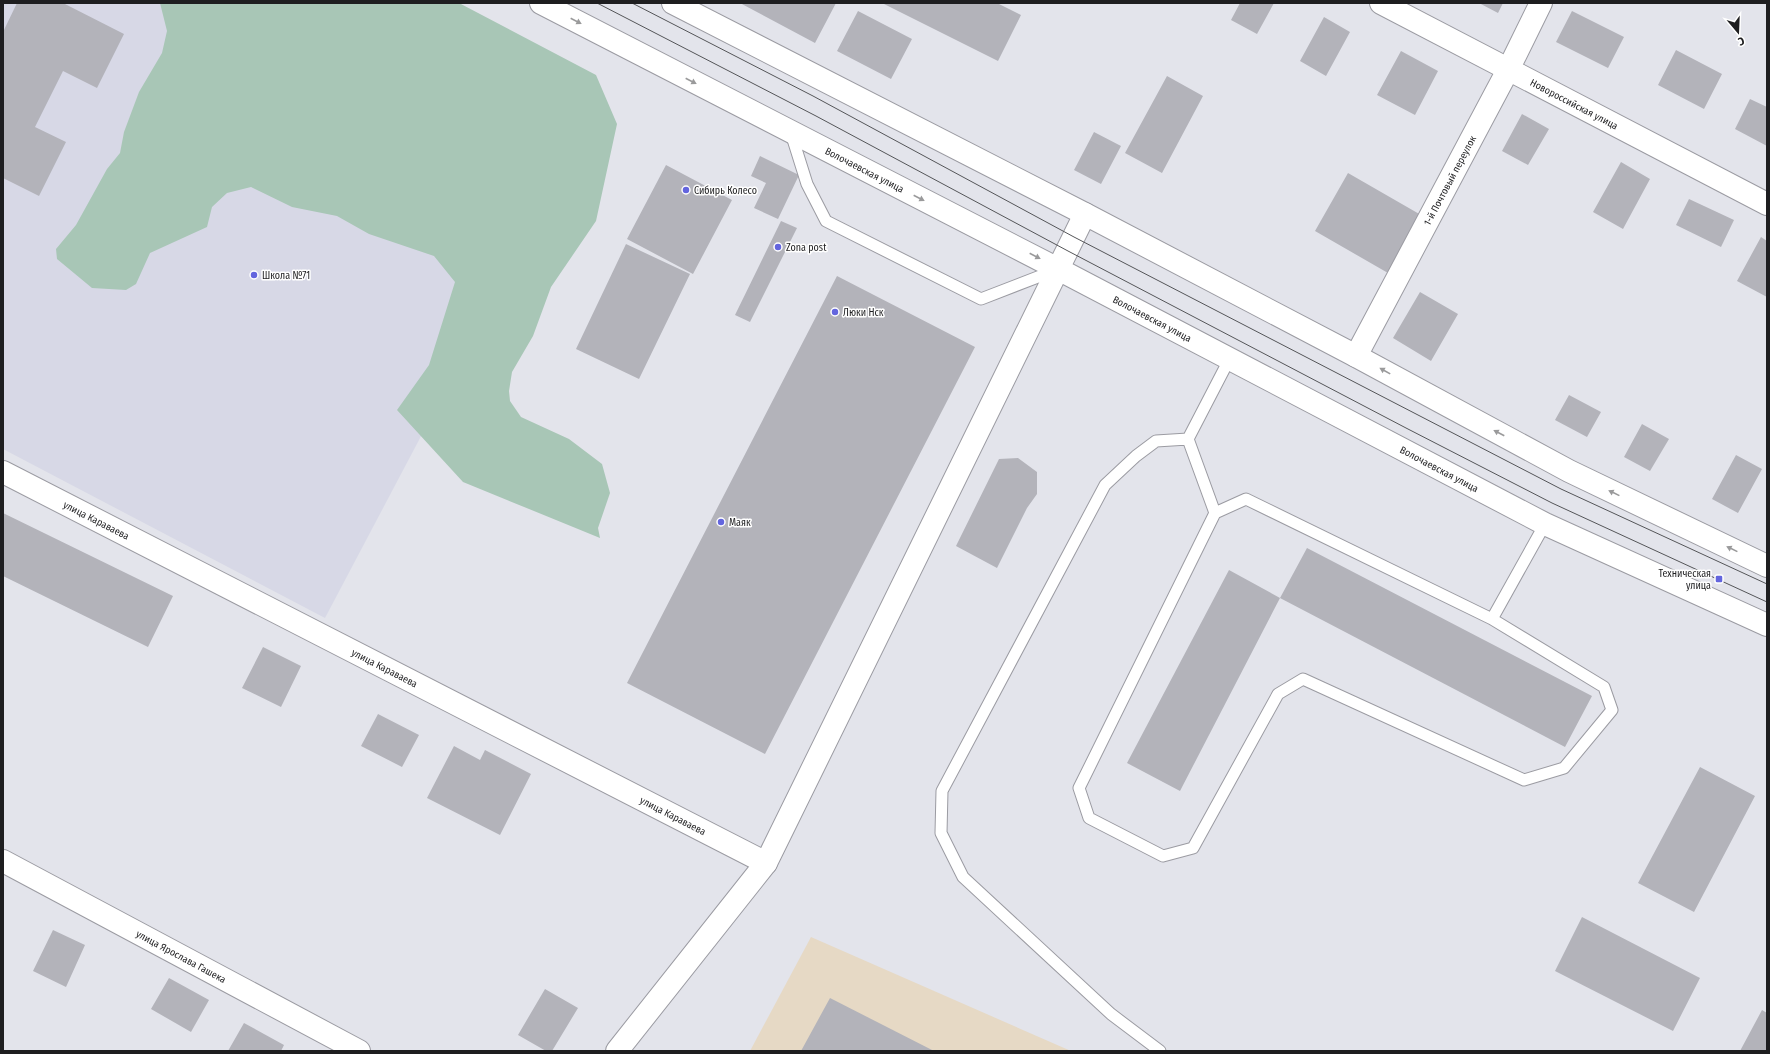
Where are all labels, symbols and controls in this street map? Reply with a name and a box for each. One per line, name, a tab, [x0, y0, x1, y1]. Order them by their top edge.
north arrow	[1718, 12, 1758, 52]
one-way arrow	[570, 18, 581, 24]
text: С	[1736, 34, 1746, 48]
street label: Новороссийская улица	[1528, 77, 1620, 132]
one-way arrow	[685, 78, 697, 84]
street label: 1-й Почтовый переулок	[1421, 133, 1479, 228]
street label: Волочаевская улица	[823, 145, 906, 196]
marker: Сибирь Колесо	[681, 185, 691, 195]
place label: Сибирь Колесо	[694, 185, 757, 197]
one-way arrow	[913, 194, 925, 201]
marker: Zona post	[773, 242, 783, 252]
place label: Zona post	[786, 242, 827, 254]
one-way arrow	[1029, 253, 1041, 260]
marker: Школа №71	[249, 270, 259, 280]
place label: Школа №71	[262, 270, 310, 282]
street label: Волочаевская улица	[1111, 294, 1193, 345]
marker: Люки Нск	[830, 307, 840, 317]
place label: Люки Нск	[843, 307, 884, 319]
one-way arrow	[1379, 368, 1390, 375]
one-way arrow	[1493, 430, 1505, 437]
street label: Волочаевская улица	[1398, 444, 1480, 495]
one-way arrow	[1609, 490, 1620, 496]
street label: улица Караваева	[61, 499, 131, 543]
marker: Маяк	[716, 517, 726, 527]
place label: Маяк	[729, 517, 751, 529]
one-way arrow	[1726, 546, 1737, 552]
place label: Техническая улица	[1658, 568, 1711, 592]
marker: Техническая улица	[1714, 574, 1724, 584]
street label: улица Караваева	[349, 647, 419, 690]
street label: улица Караваева	[638, 794, 708, 838]
street label: улица Ярослава Гашека	[134, 928, 228, 986]

